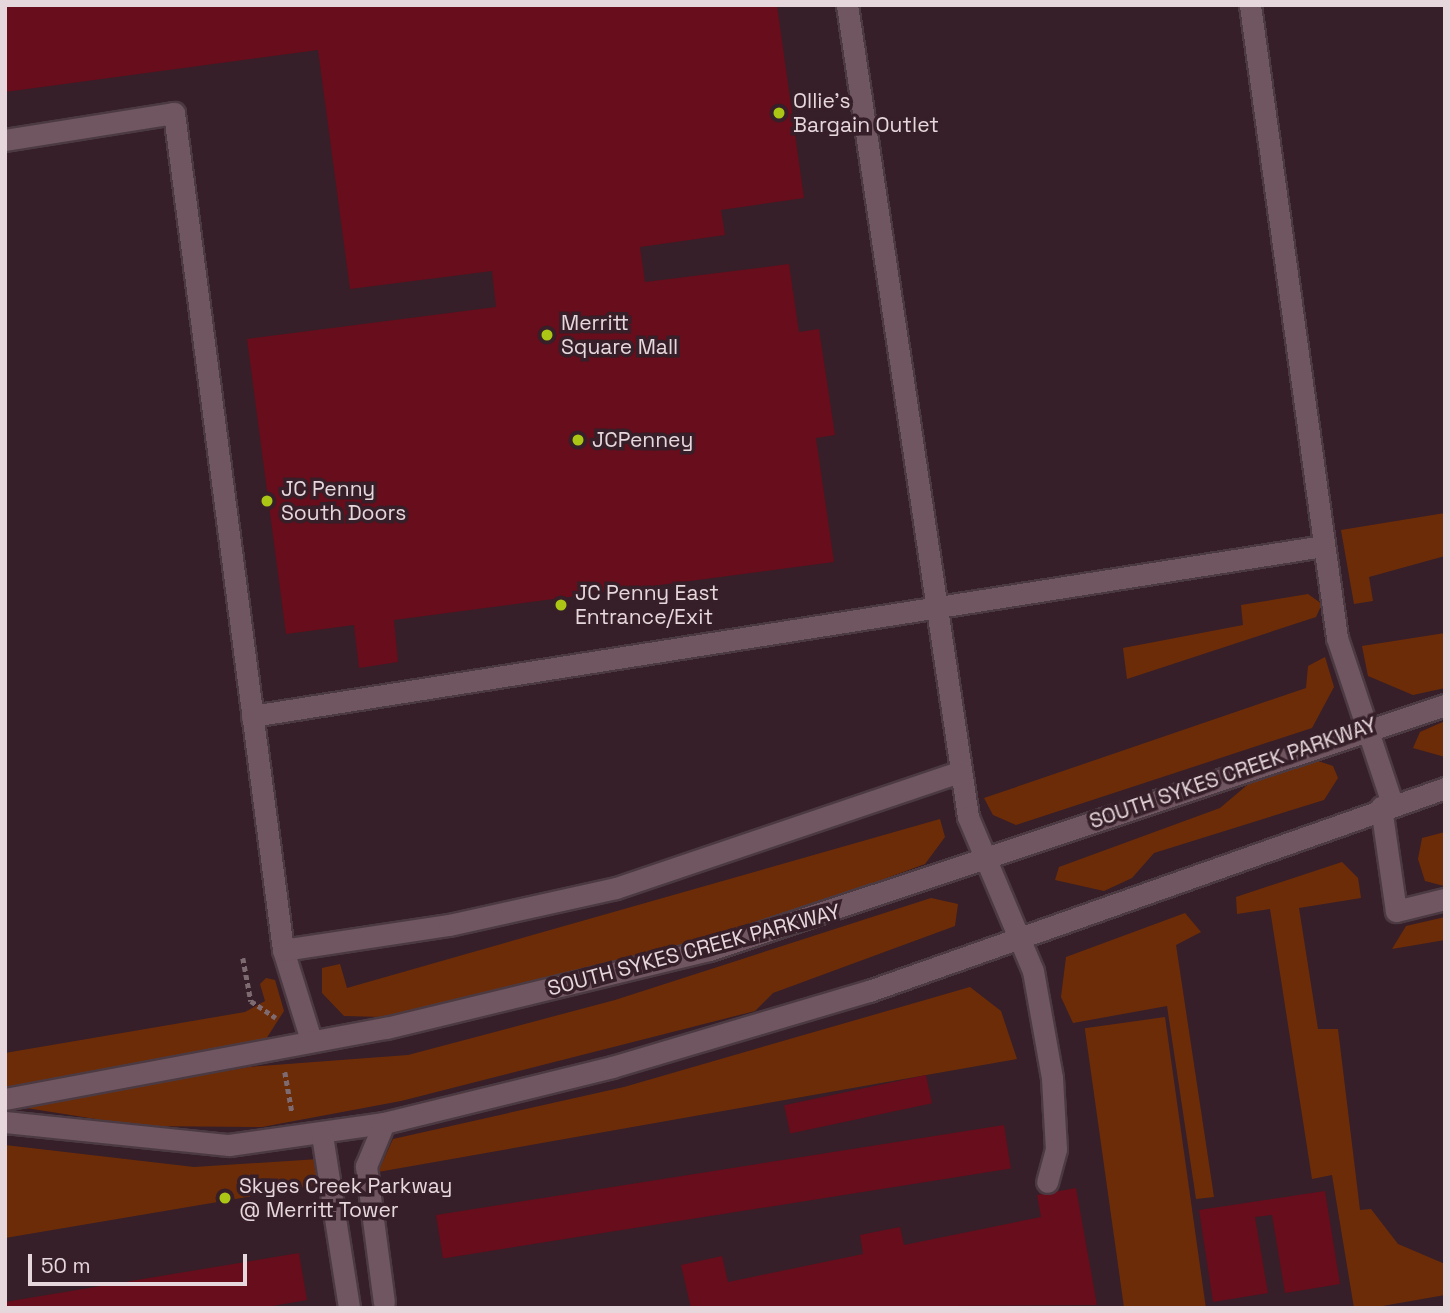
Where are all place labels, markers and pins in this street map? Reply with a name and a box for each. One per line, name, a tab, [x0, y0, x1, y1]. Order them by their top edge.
place label: Ollie's Bargain Outlet	[793, 88, 939, 138]
marker: Ollie's Bargain Outlet	[771, 105, 787, 121]
place label: Merritt Square Mall	[561, 310, 678, 360]
marker: Merritt Square Mall	[539, 327, 555, 343]
place label: JCPenney	[592, 427, 693, 453]
marker: JCPenney	[570, 432, 586, 448]
place label: JC Penny South Doors	[281, 476, 406, 526]
marker: JC Penny South Doors	[259, 493, 275, 509]
place label: JC Penny East Entrance/Exit	[575, 580, 719, 630]
marker: JC Penny East Entrance/Exit	[553, 597, 569, 613]
place label: Skyes Creek Parkway @ Merritt Tower	[239, 1173, 452, 1223]
marker: Skyes Creek Parkway @ Merritt Tower	[217, 1190, 233, 1206]

